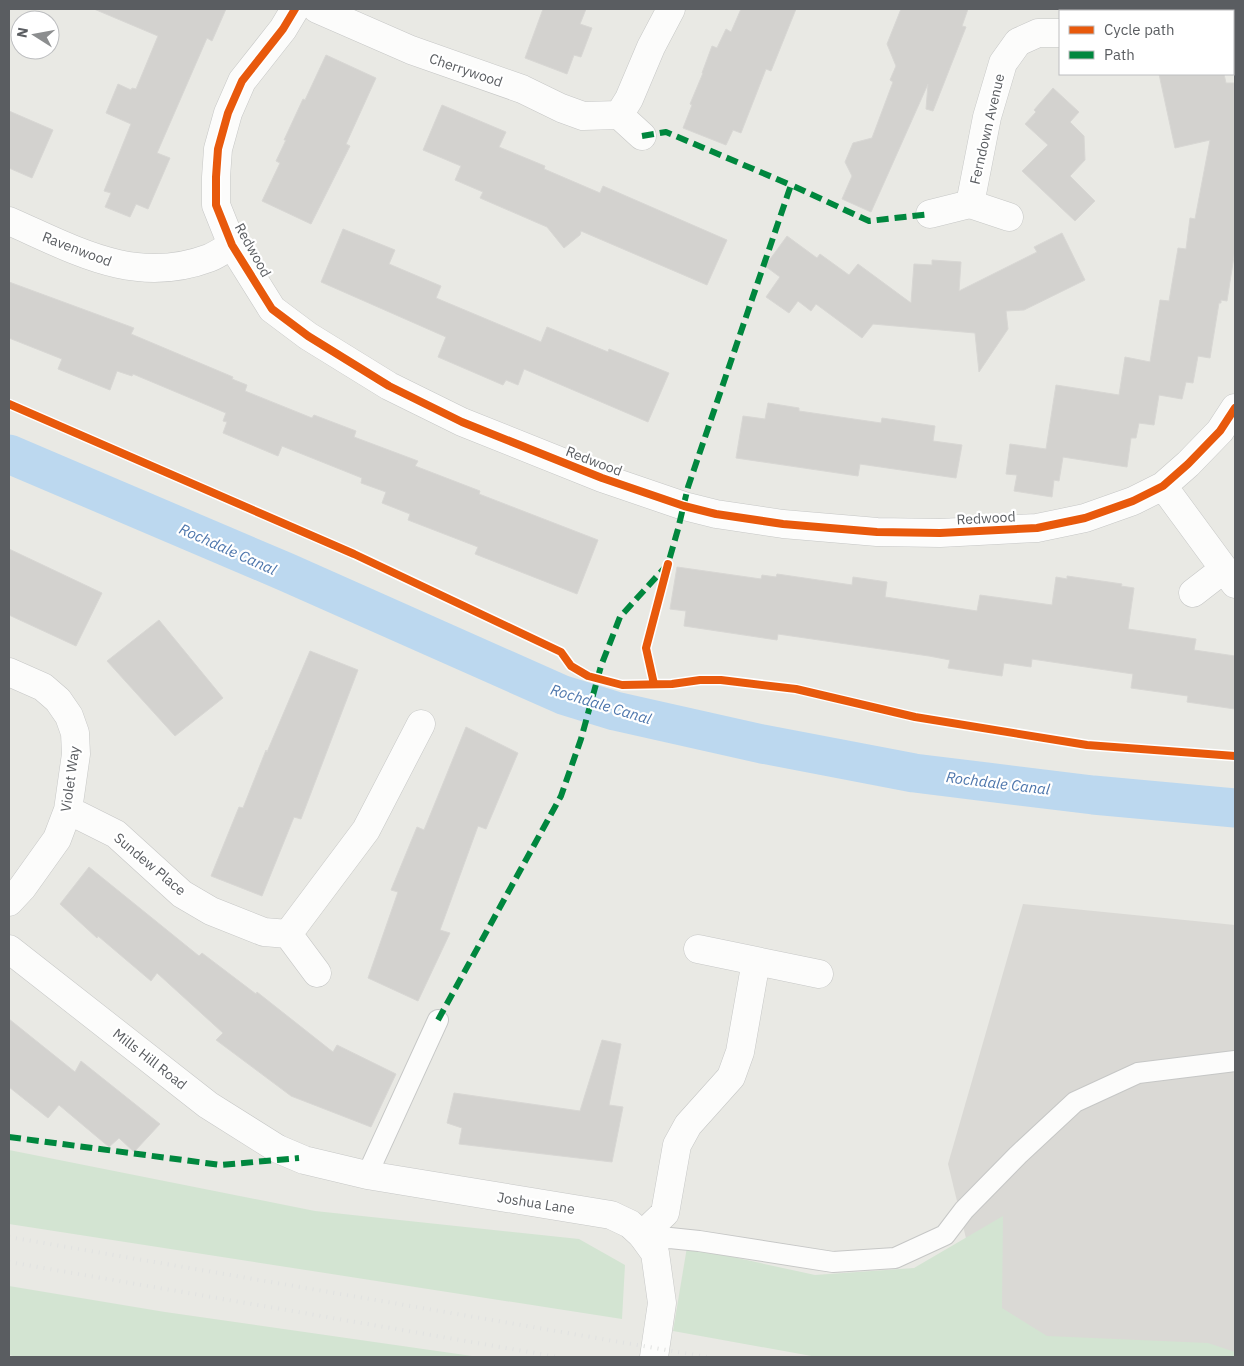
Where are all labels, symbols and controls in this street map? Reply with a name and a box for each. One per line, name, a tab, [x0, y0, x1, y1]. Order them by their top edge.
north arrow	[10, 10, 60, 60]
legend	[1059, 10, 1234, 75]
text: Cycle path	[1104, 20, 1175, 39]
text: N	[12, 26, 32, 39]
text: Path	[1104, 45, 1135, 64]
street label: Cherrywood	[427, 49, 505, 91]
street label: Ferndown Avenue	[966, 72, 1009, 186]
street label: Redwood	[231, 220, 275, 280]
street label: Ravenwood	[40, 228, 114, 270]
street label: Redwood	[563, 442, 625, 480]
street label: Redwood	[956, 507, 1016, 529]
water label: Rochdale Canal	[176, 519, 280, 579]
water label: Rochdale Canal	[548, 680, 654, 728]
street label: Violet Way	[56, 745, 84, 813]
water label: Rochdale Canal	[945, 767, 1051, 799]
street label: Sundew Place	[110, 829, 190, 899]
street label: Mills Hill Road	[109, 1025, 191, 1093]
street label: Joshua Lane	[496, 1188, 577, 1218]

